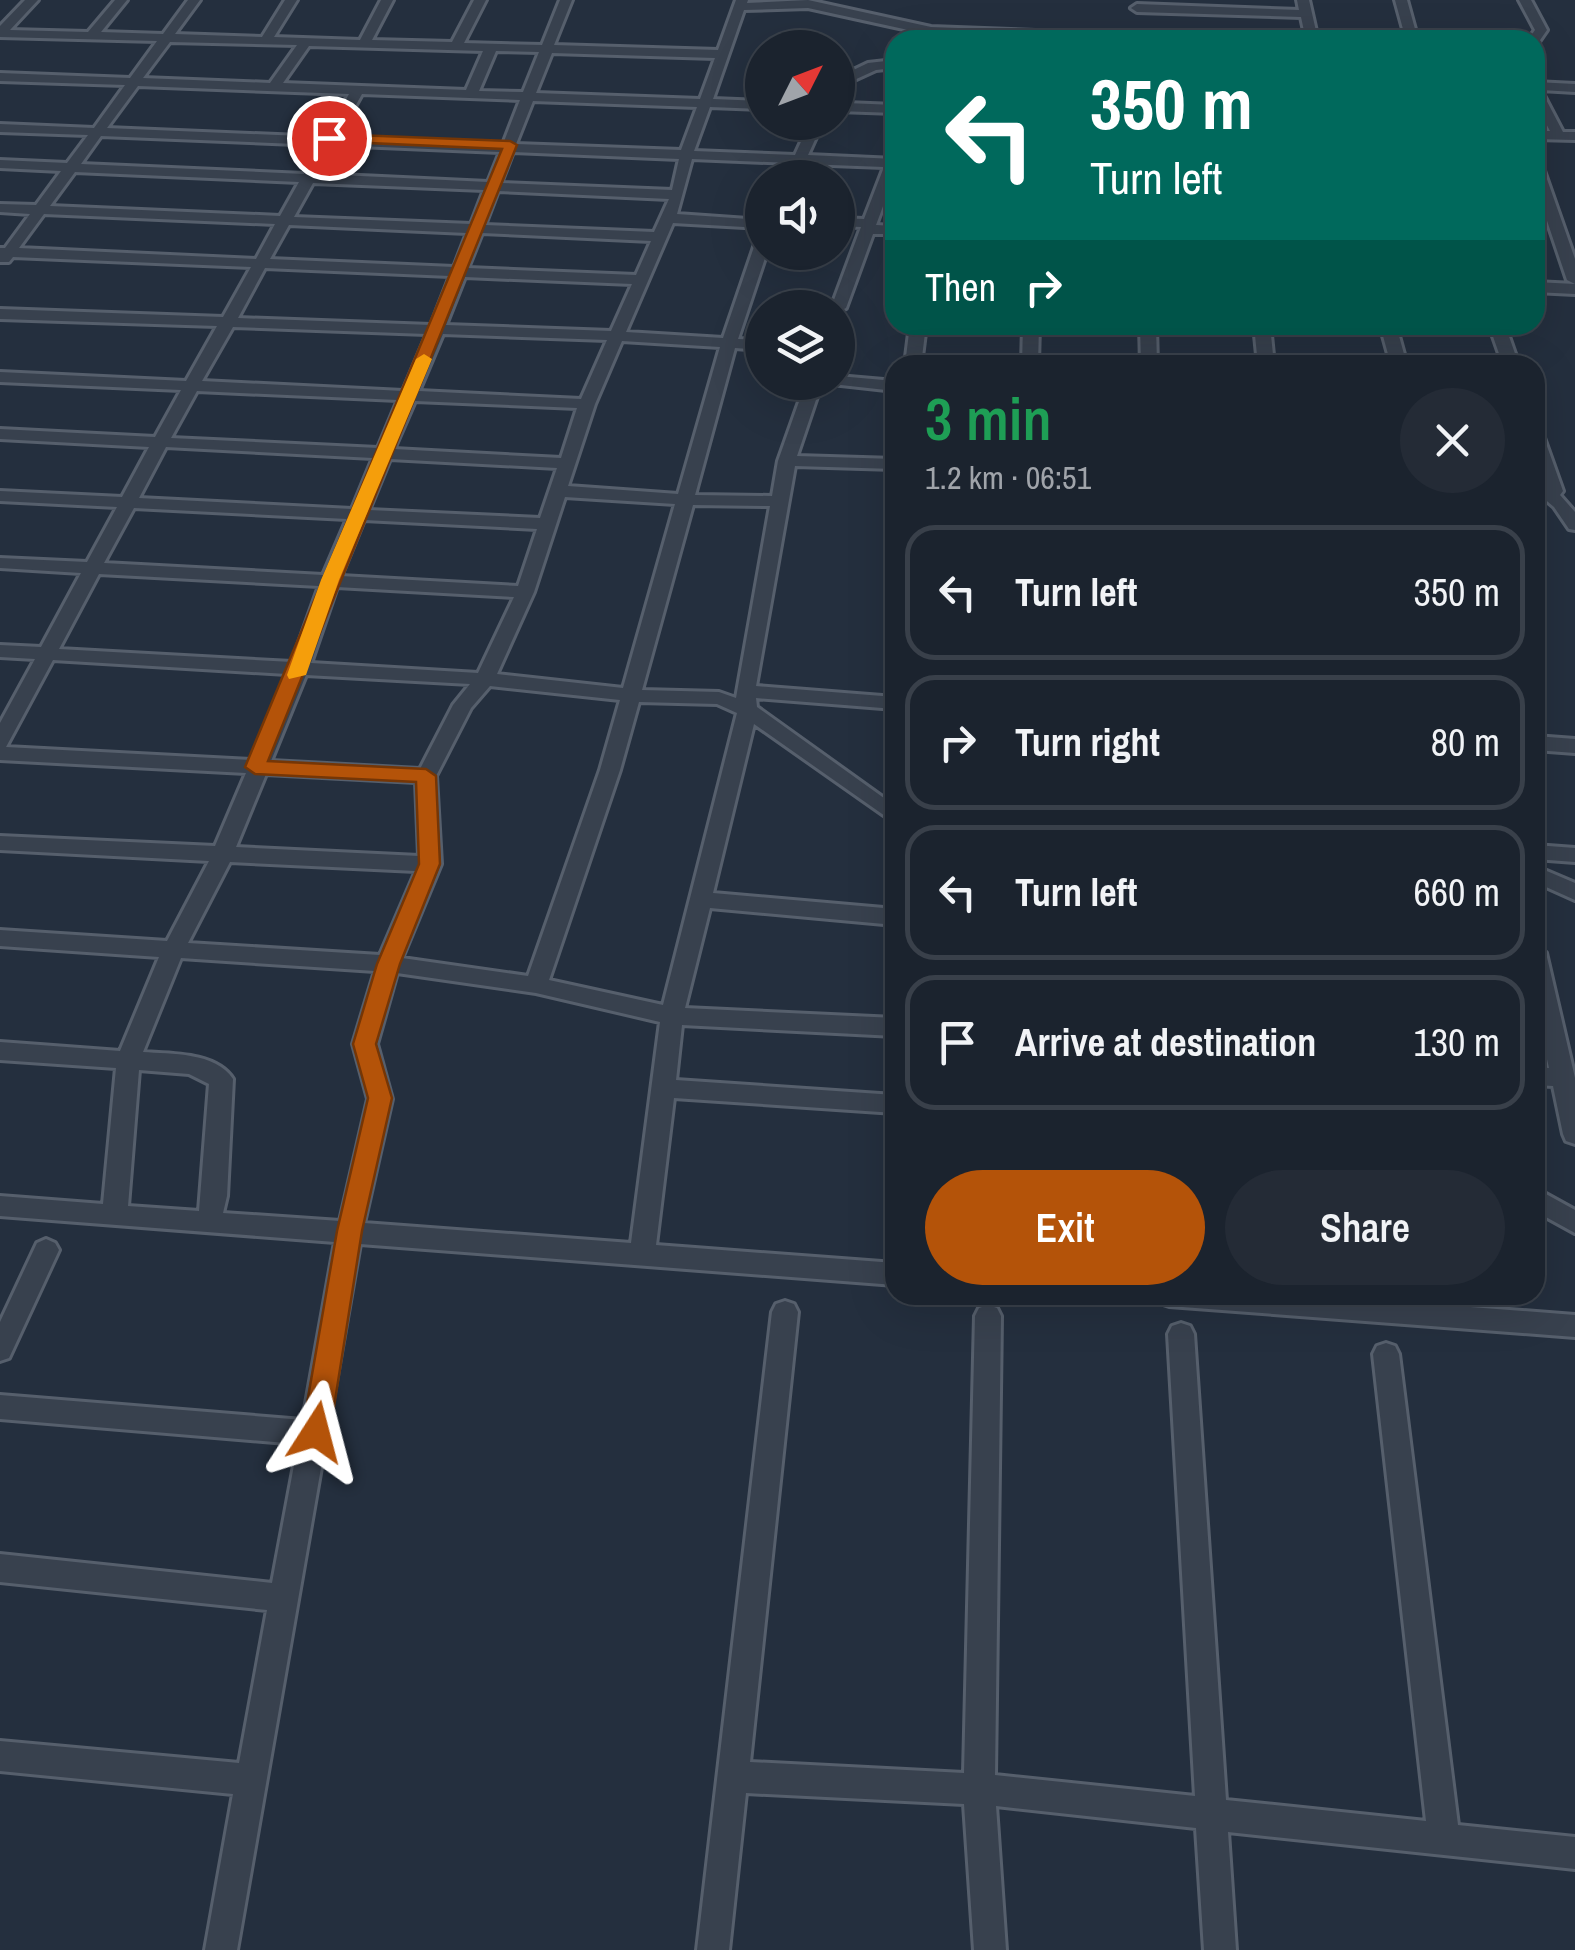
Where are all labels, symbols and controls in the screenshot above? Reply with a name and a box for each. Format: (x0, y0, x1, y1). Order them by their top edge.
north arrow (745, 30, 855, 140)
map controls (745, 30, 855, 400)
text: 350 m (1090, 57, 1253, 151)
icon: left (925, 70, 1055, 200)
pin (287, 96, 372, 181)
icon: arrive (302, 111, 357, 166)
text: Turn left (1090, 147, 1222, 208)
button: sound (745, 160, 855, 270)
icon: right (1016, 260, 1071, 315)
text: Then (925, 262, 996, 313)
button: layers (745, 290, 855, 400)
text: 3 min (925, 378, 1052, 459)
button: close (1400, 388, 1505, 493)
text: 1.2 km · 06:51 (925, 456, 1091, 499)
icon: left (930, 565, 985, 620)
text: Turn left (1015, 567, 1137, 618)
text: 350 m (1413, 567, 1500, 618)
icon: right (930, 715, 985, 770)
text: Turn right (1015, 717, 1160, 768)
text: 80 m (1431, 717, 1500, 768)
icon: left (930, 865, 985, 920)
text: Turn left (1015, 867, 1137, 918)
text: 660 m (1413, 867, 1500, 918)
icon: arrive (930, 1015, 985, 1070)
text: Arrive at destination (1015, 1017, 1316, 1068)
text: 130 m (1413, 1017, 1500, 1068)
button: Exit (925, 1170, 1205, 1285)
button: Share (1225, 1170, 1505, 1285)
position arrow (264, 1380, 368, 1484)

